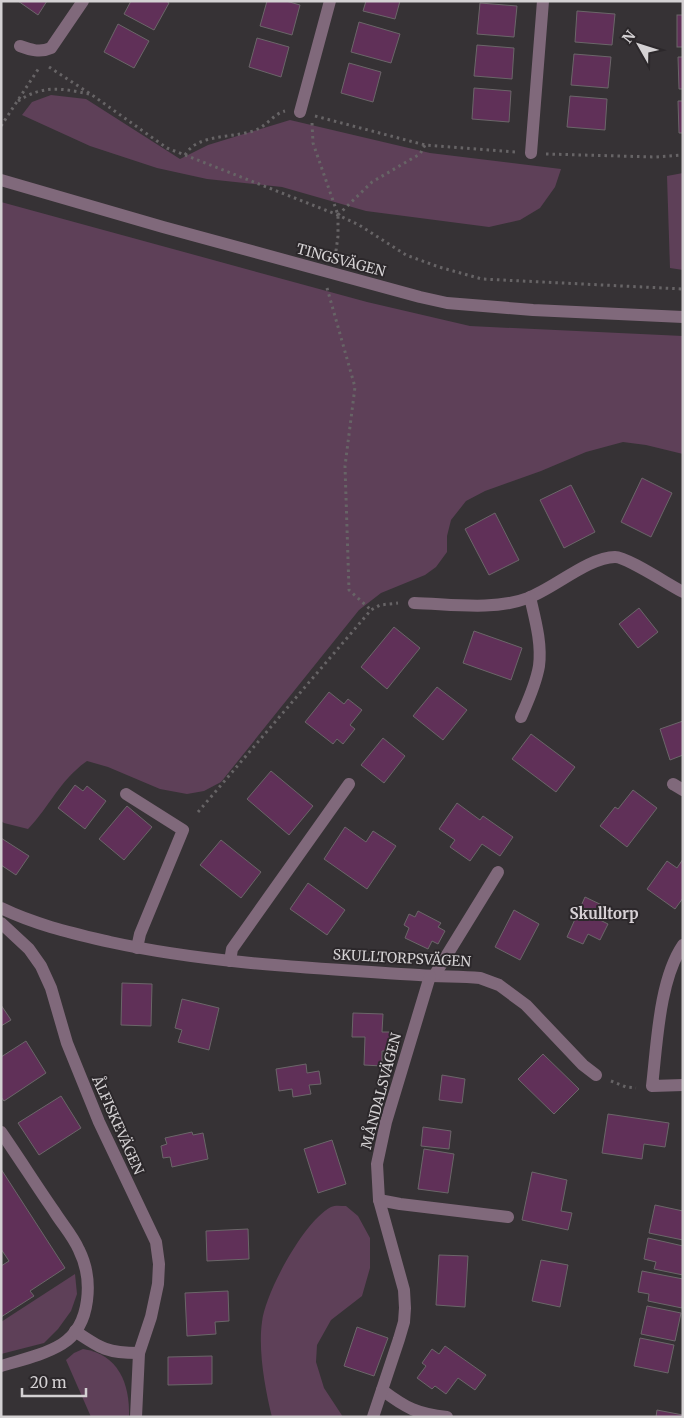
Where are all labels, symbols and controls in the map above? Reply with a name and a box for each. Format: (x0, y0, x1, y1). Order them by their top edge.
north arrow (614, 20, 664, 70)
text: N (618, 27, 639, 47)
street label: TINGSVÄGEN (295, 239, 388, 281)
district label: Skulltorp (569, 904, 639, 923)
street label: SKULLTORPSVÄGEN (332, 945, 472, 971)
street label: MÅNDALSVÄGEN (356, 1031, 405, 1151)
street label: ÅLFISKEVÄGEN (88, 1071, 149, 1177)
scale bar (22, 1366, 86, 1398)
text: 20 m (30, 1373, 67, 1392)

